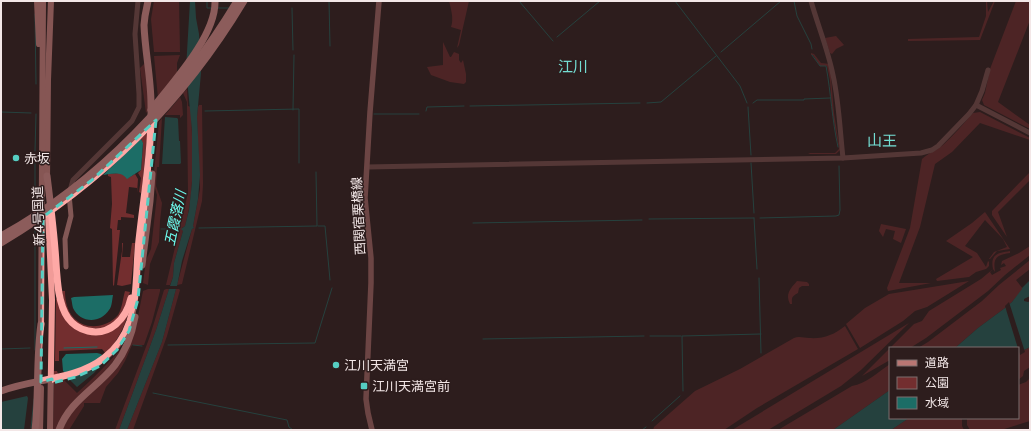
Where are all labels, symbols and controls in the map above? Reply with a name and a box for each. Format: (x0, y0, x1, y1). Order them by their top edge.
district label: 江川 (558, 58, 588, 76)
district label: 山王 (867, 132, 897, 150)
place label: 赤坂 (24, 151, 50, 166)
marker: 赤坂 (11, 153, 21, 163)
street label: 西関宿栗橋線 (349, 177, 368, 255)
street label: 新4号国道 (30, 186, 47, 246)
water label: 五霞落川 (161, 187, 190, 247)
legend (889, 347, 1019, 419)
text: 道路 (925, 356, 949, 370)
place label: 江川天満宮 (344, 358, 409, 373)
marker: 江川天満宮 (331, 360, 341, 370)
text: 公園 (925, 376, 949, 390)
place label: 江川天満宮前 (372, 379, 450, 394)
marker: 江川天満宮前 (359, 381, 369, 391)
text: 水域 (925, 396, 949, 410)

